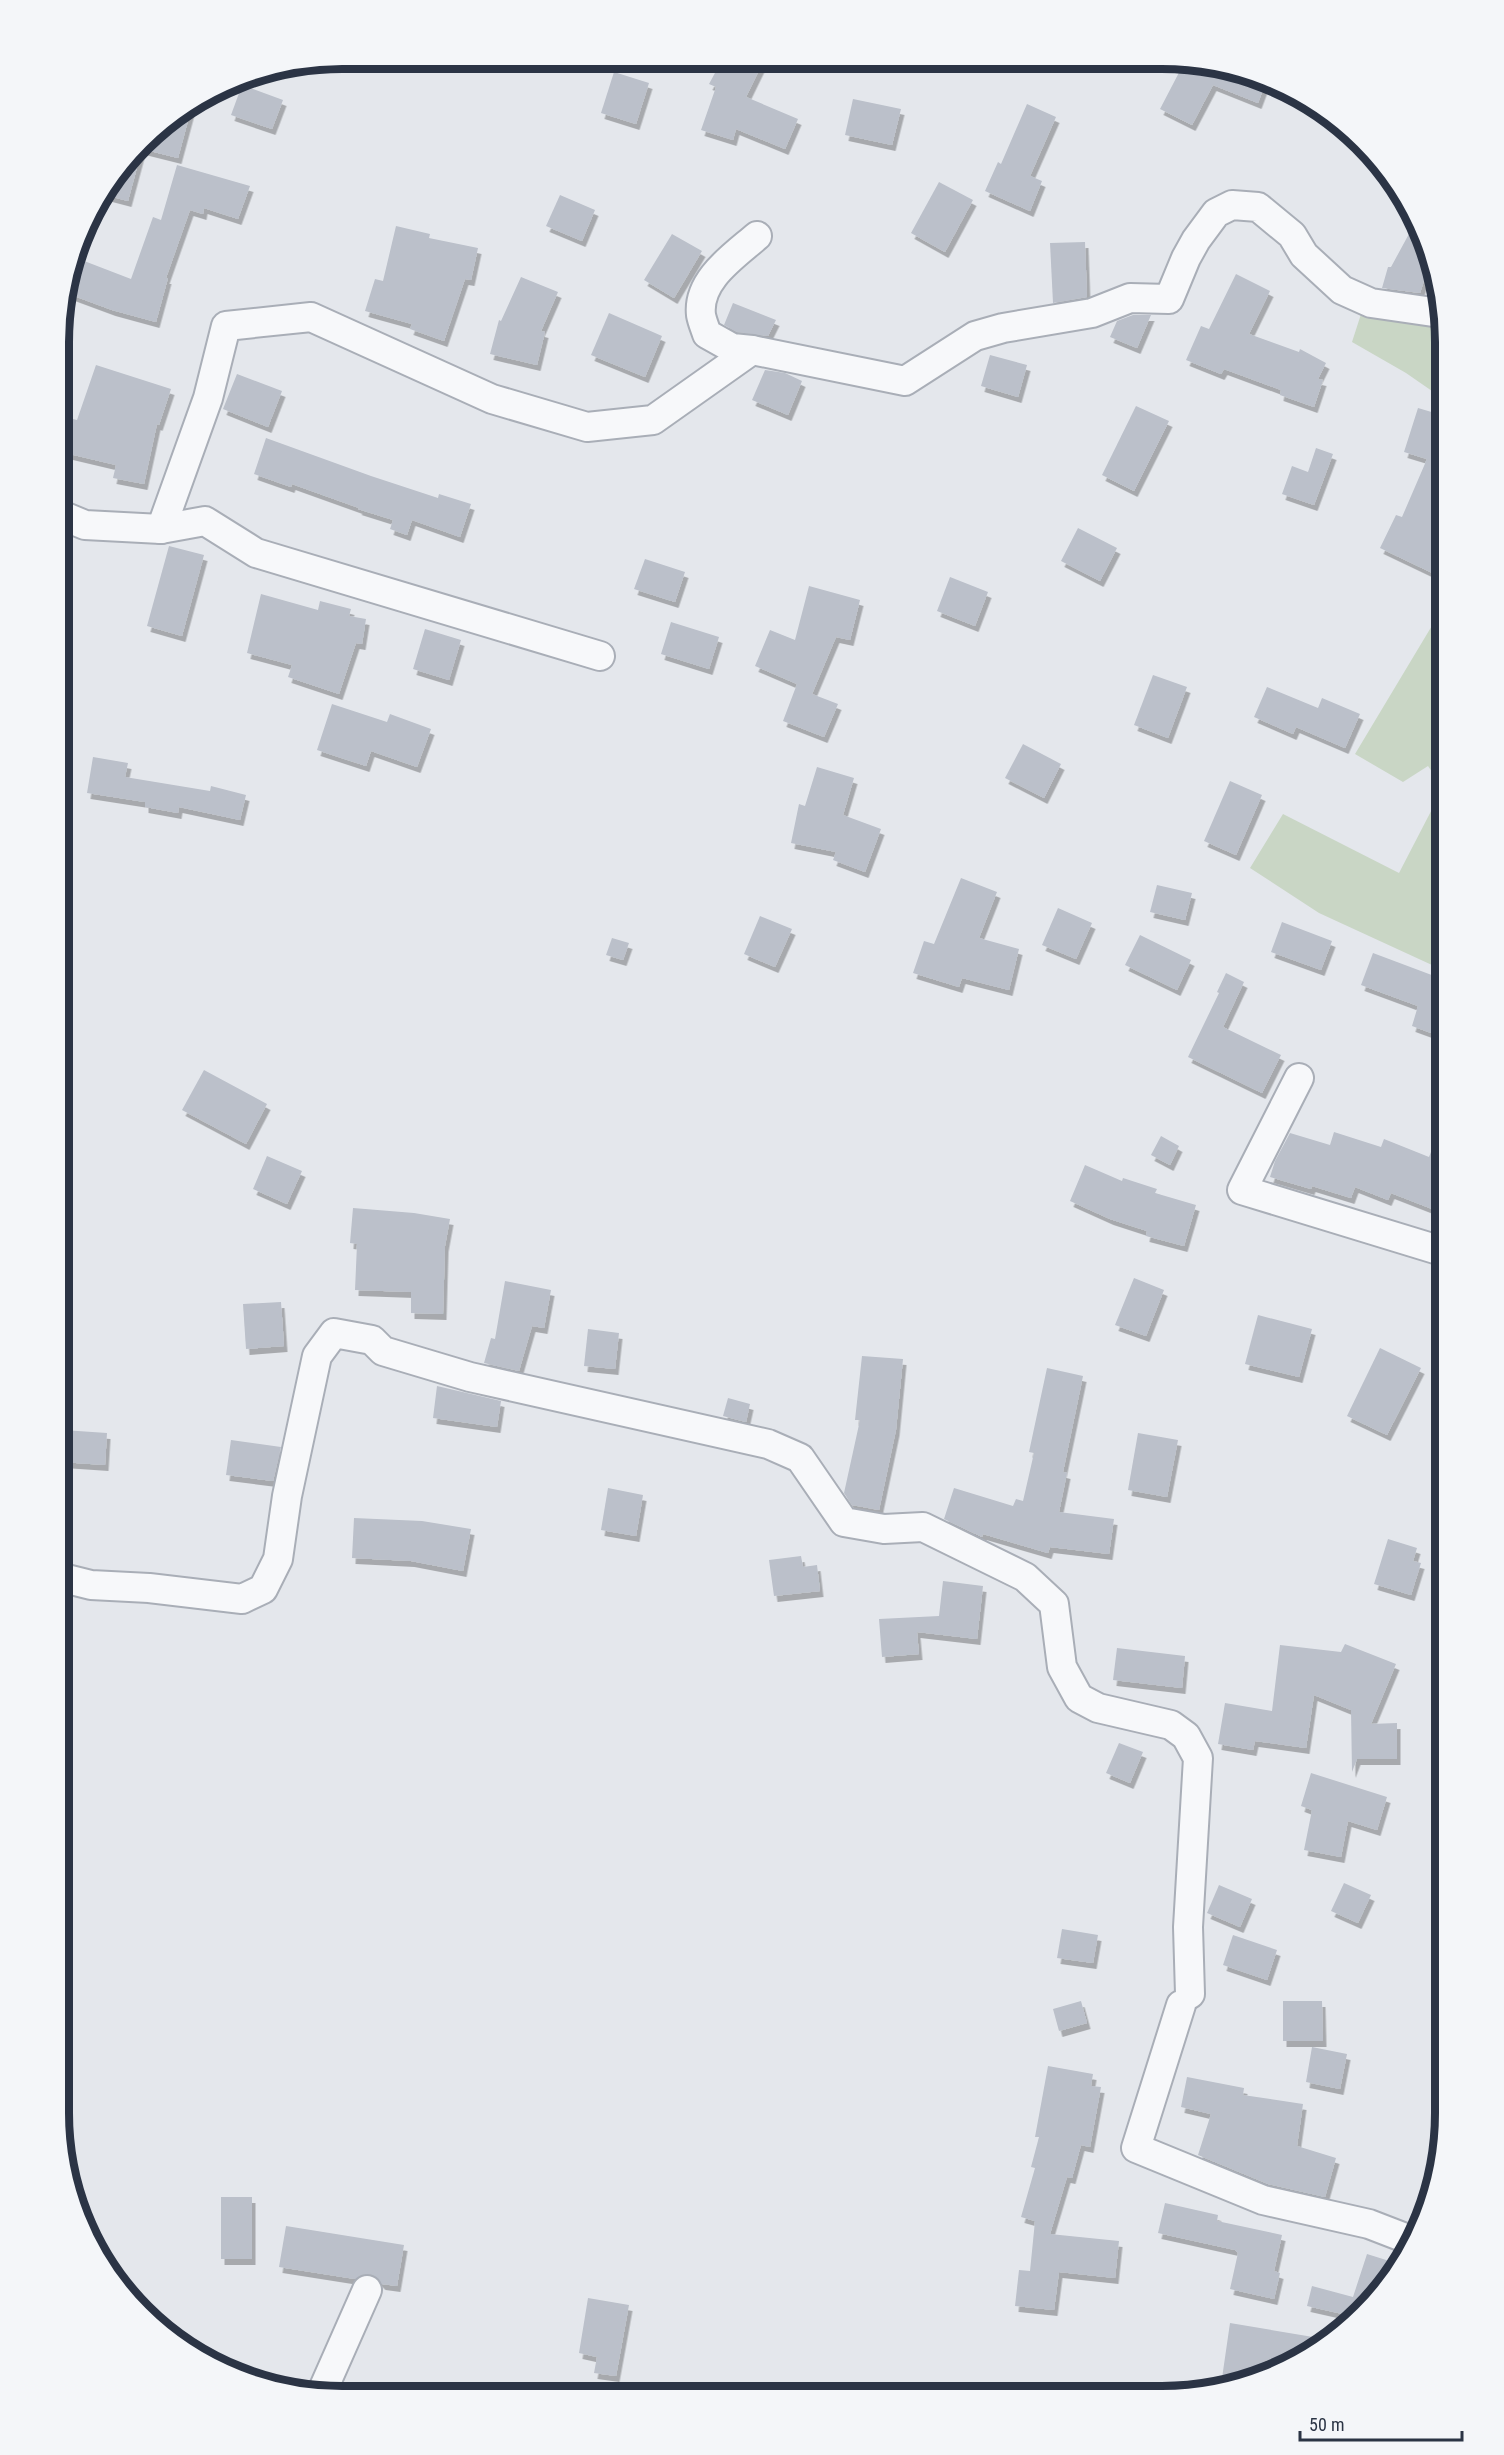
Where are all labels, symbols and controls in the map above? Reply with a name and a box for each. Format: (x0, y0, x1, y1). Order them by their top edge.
scale bar (1300, 2404, 1462, 2442)
text: 50 m (1309, 2414, 1344, 2435)

